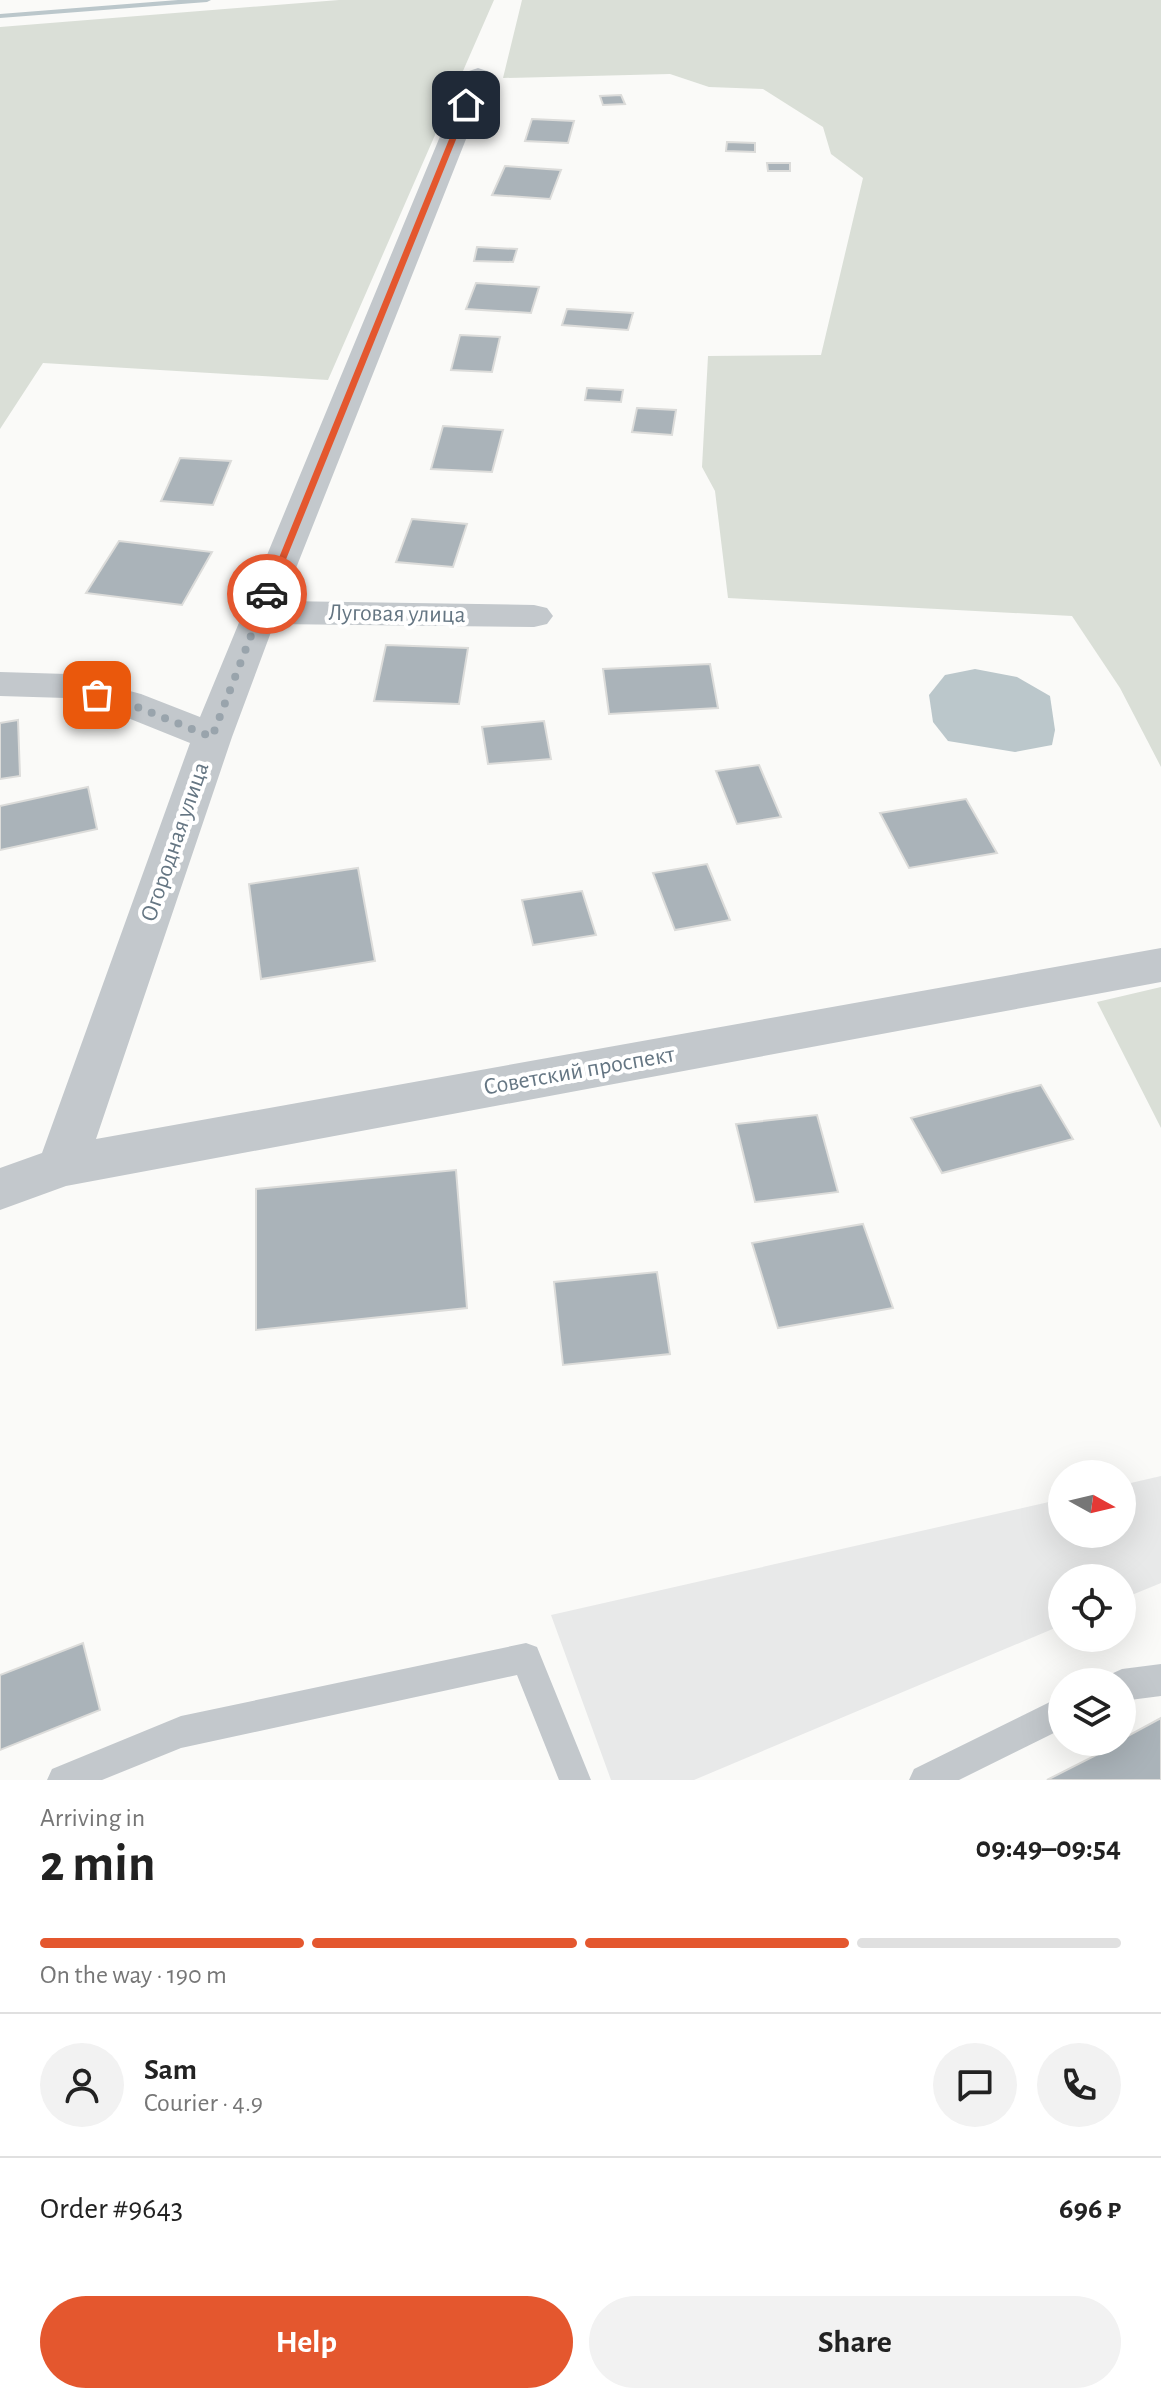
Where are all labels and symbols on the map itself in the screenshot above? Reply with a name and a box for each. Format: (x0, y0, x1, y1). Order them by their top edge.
pin (432, 71, 500, 139)
courier (227, 554, 307, 634)
street label: Луговая улица (328, 601, 466, 627)
pin (63, 661, 131, 729)
street label: Огородная улица (136, 759, 214, 925)
street label: Советский проспект (482, 1042, 677, 1100)
north arrow (1048, 1460, 1136, 1548)

